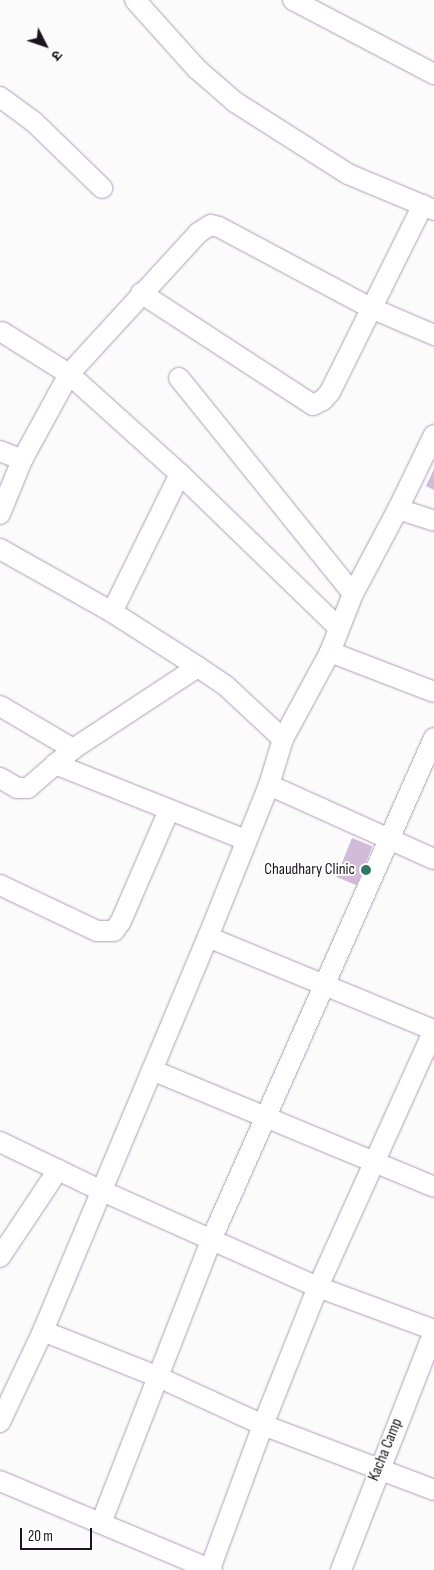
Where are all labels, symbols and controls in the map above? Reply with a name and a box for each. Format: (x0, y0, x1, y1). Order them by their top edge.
north arrow (20, 20, 70, 70)
text: उ (48, 46, 66, 64)
place label: Chaudhary Clinic (264, 860, 355, 880)
marker: Chaudhary Clinic (359, 863, 373, 877)
street label: Kacha Camp (365, 1416, 407, 1484)
scale bar (22, 1518, 95, 1550)
text: 20 m (28, 1527, 53, 1546)

